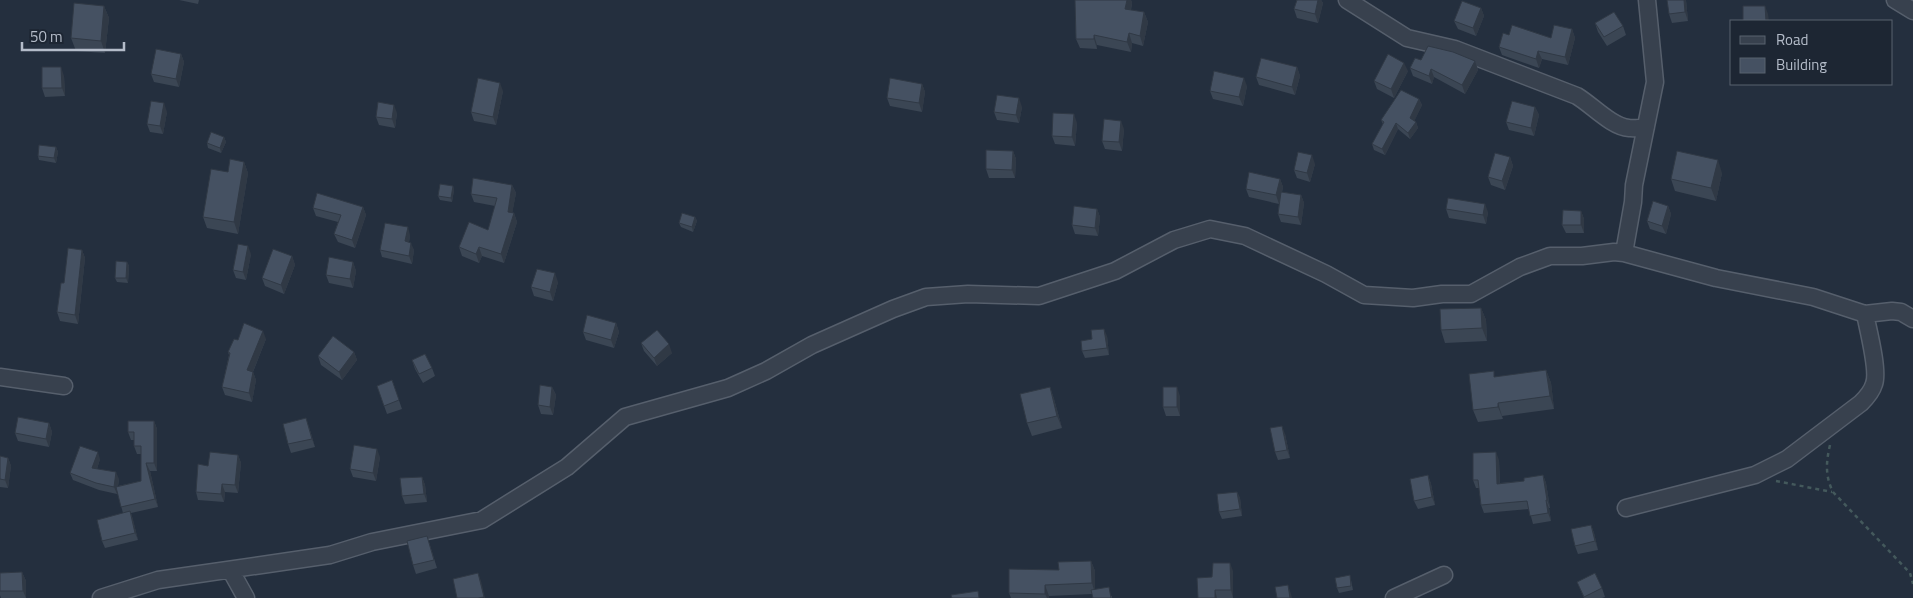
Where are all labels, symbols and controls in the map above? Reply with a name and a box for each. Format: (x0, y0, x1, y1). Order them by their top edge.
scale bar (22, 20, 125, 52)
legend (1730, 20, 1893, 85)
text: 50 m (30, 25, 63, 48)
text: Road (1776, 28, 1808, 51)
text: Building (1776, 53, 1827, 76)

